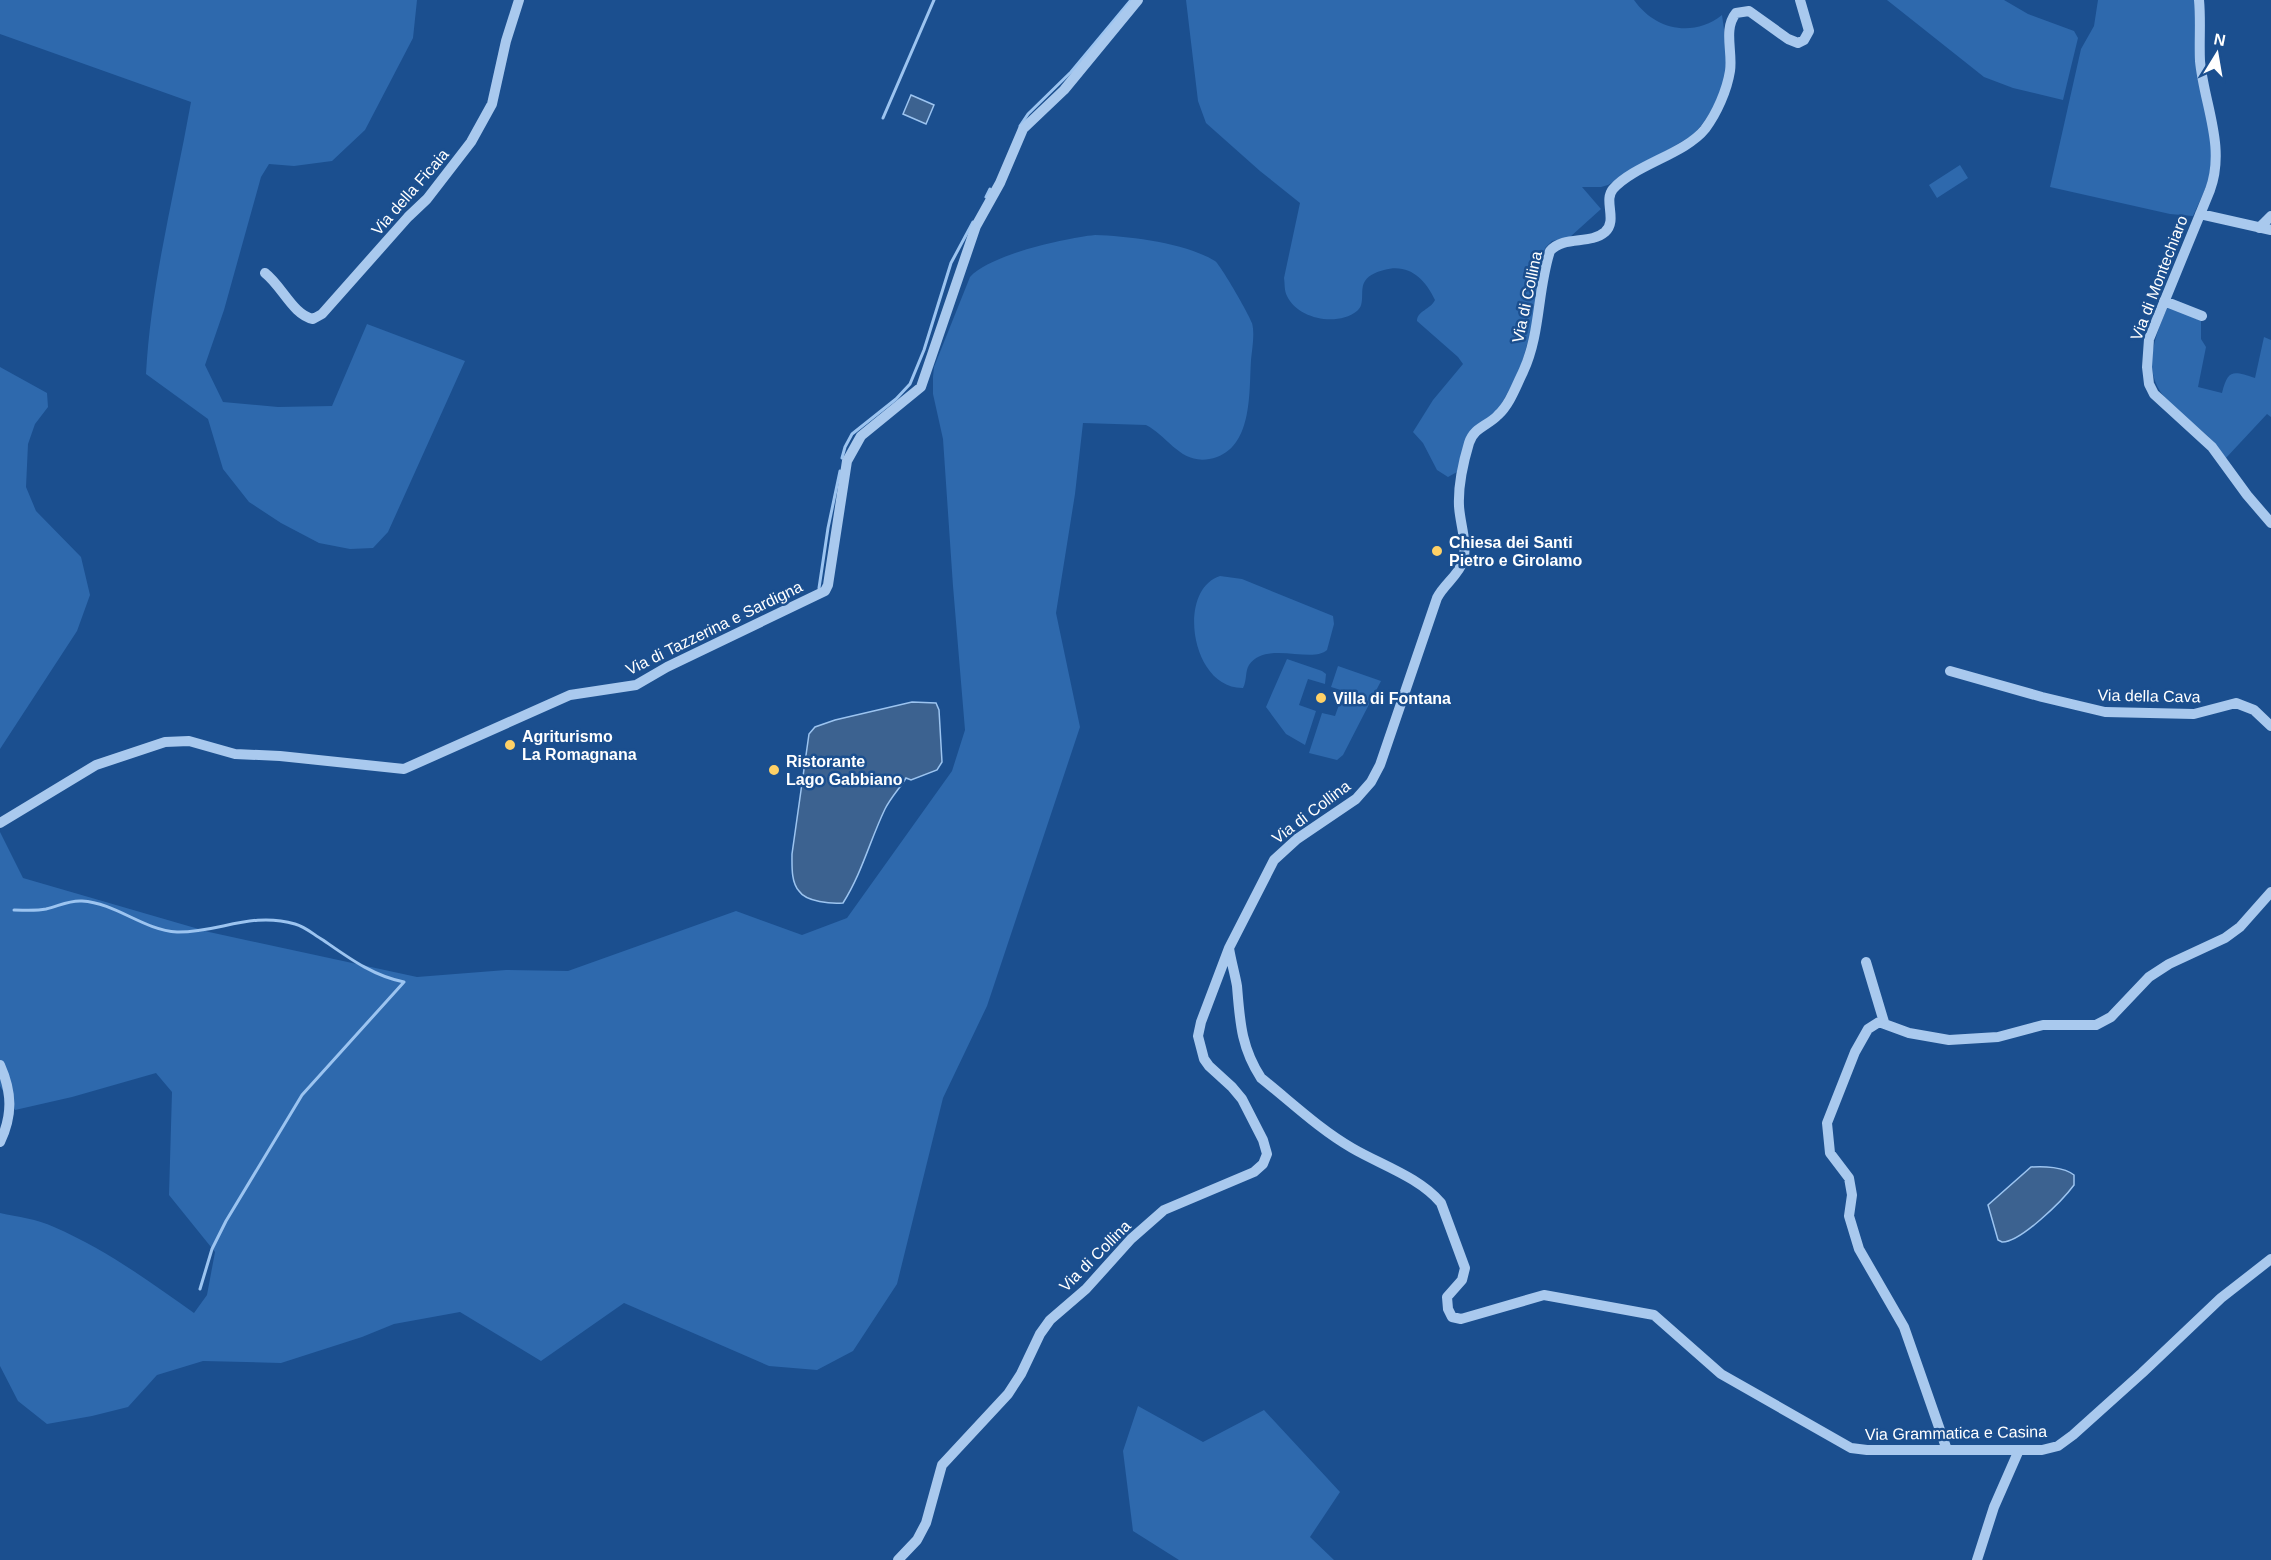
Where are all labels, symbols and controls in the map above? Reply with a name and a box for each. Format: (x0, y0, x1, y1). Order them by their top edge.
north arrow (2187, 24, 2247, 84)
text: N (2212, 30, 2227, 49)
street label: Via della Ficaia (368, 146, 452, 238)
street label: Via di Montechiaro (2127, 213, 2191, 343)
street label: Via di Collina (1509, 250, 1545, 344)
place label: Chiesa dei Santi Pietro e Girolamo (1449, 534, 1583, 569)
marker: Chiesa dei Santi Pietro e Girolamo (1430, 544, 1444, 558)
street label: Via di Tazzerina e Sardigna (623, 578, 805, 678)
street label: Via della Cava (2097, 687, 2201, 705)
place label: Villa di Fontana (1333, 690, 1451, 707)
marker: Villa di Fontana (1314, 691, 1328, 705)
place label: Agriturismo La Romagnana (522, 728, 637, 763)
marker: Agriturismo La Romagnana (503, 738, 517, 752)
place label: Ristorante Lago Gabbiano (786, 753, 903, 788)
marker: Ristorante Lago Gabbiano (767, 763, 781, 777)
street label: Via di Collina (1269, 777, 1353, 847)
street label: Via di Collina (1056, 1217, 1134, 1295)
street label: Via Grammatica e Casina (1865, 1423, 2047, 1443)

